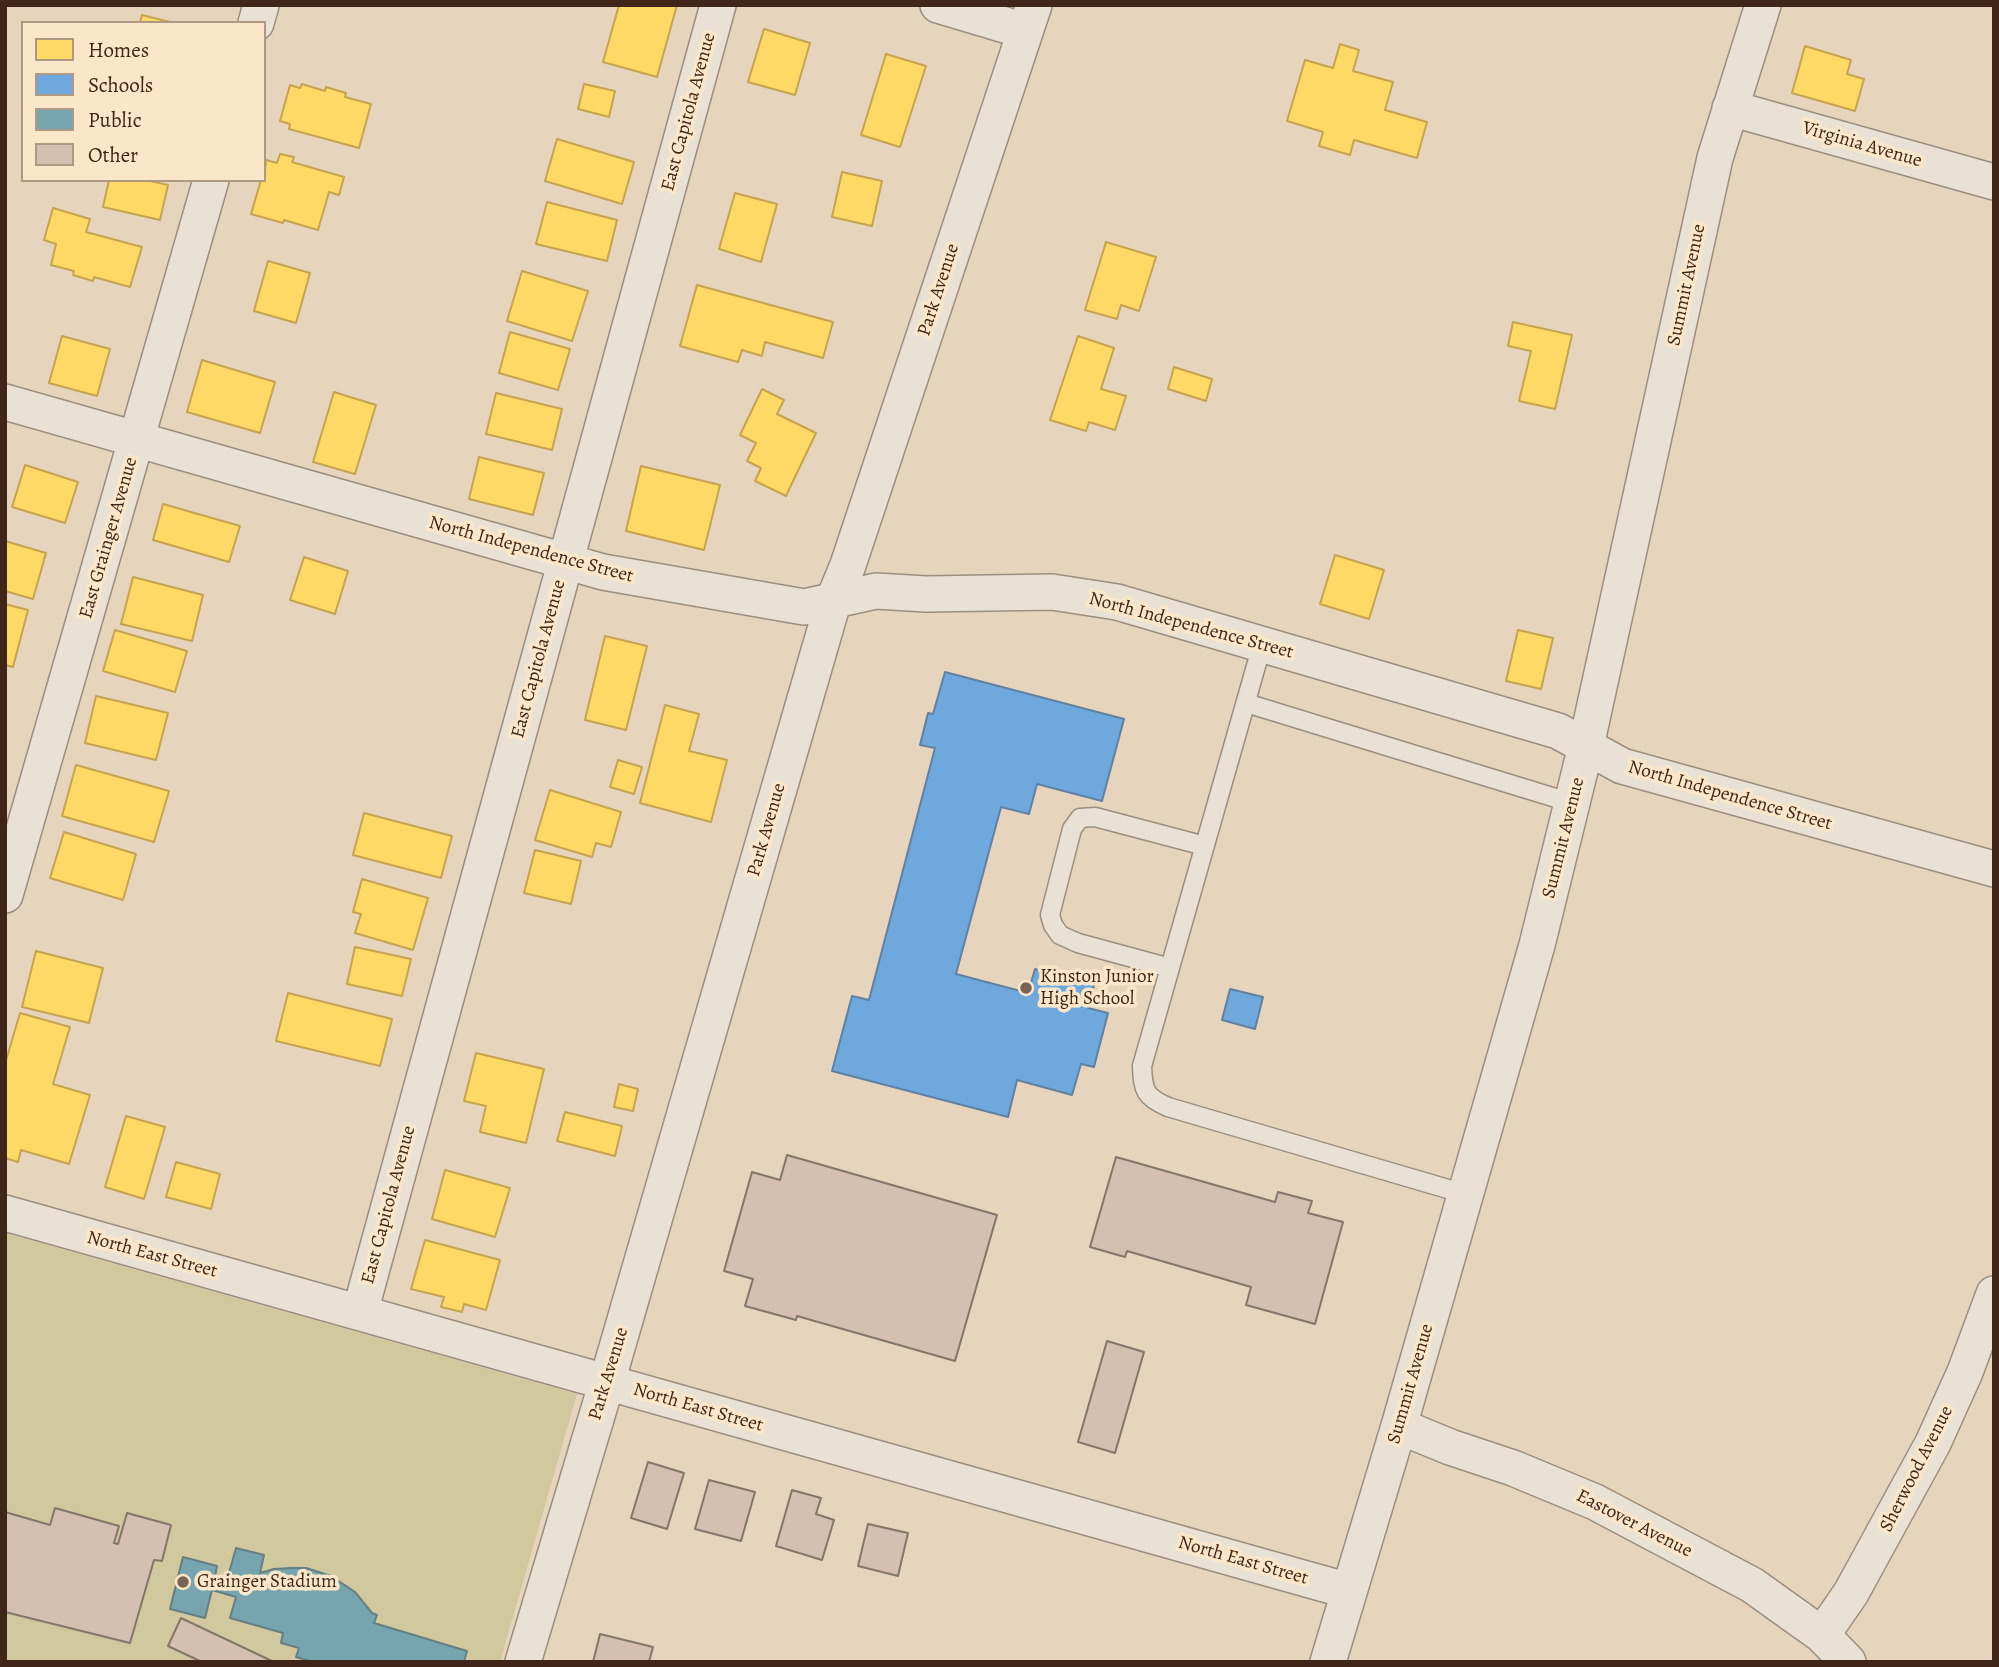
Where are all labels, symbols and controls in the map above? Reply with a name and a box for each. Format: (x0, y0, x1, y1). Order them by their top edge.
legend (21, 21, 266, 182)
street label: East Capitola Avenue (657, 30, 721, 194)
text: Homes (88, 36, 149, 64)
text: Schools (88, 71, 153, 99)
text: Public (88, 106, 142, 134)
street label: Virginia Avenue (1800, 117, 1924, 173)
text: Other (88, 141, 138, 169)
street label: Summit Avenue (1663, 222, 1711, 348)
street label: Park Avenue (913, 241, 965, 339)
street label: East Grainger Avenue (75, 455, 143, 621)
street label: North Independence Street (426, 512, 636, 588)
street label: East Capitola Avenue (507, 577, 571, 741)
street label: North Independence Street (1086, 588, 1296, 664)
street label: North Independence Street (1626, 756, 1834, 836)
street label: Summit Avenue (1538, 775, 1590, 901)
street label: Park Avenue (743, 781, 791, 879)
place label: Kinston Junior High School (1040, 966, 1154, 1010)
marker: Kinston Junior High School (1018, 980, 1034, 996)
street label: East Capitola Avenue (357, 1123, 421, 1287)
street label: North East Street (84, 1227, 220, 1283)
street label: Summit Avenue (1383, 1321, 1439, 1447)
street label: Park Avenue (584, 1325, 634, 1423)
street label: North East Street (630, 1379, 766, 1437)
street label: Sherwood Avenue (1875, 1402, 1959, 1536)
street label: Eastover Avenue (1572, 1485, 1696, 1563)
street label: North East Street (1175, 1532, 1311, 1590)
place label: Grainger Stadium (197, 1571, 337, 1593)
marker: Grainger Stadium (175, 1574, 191, 1590)

